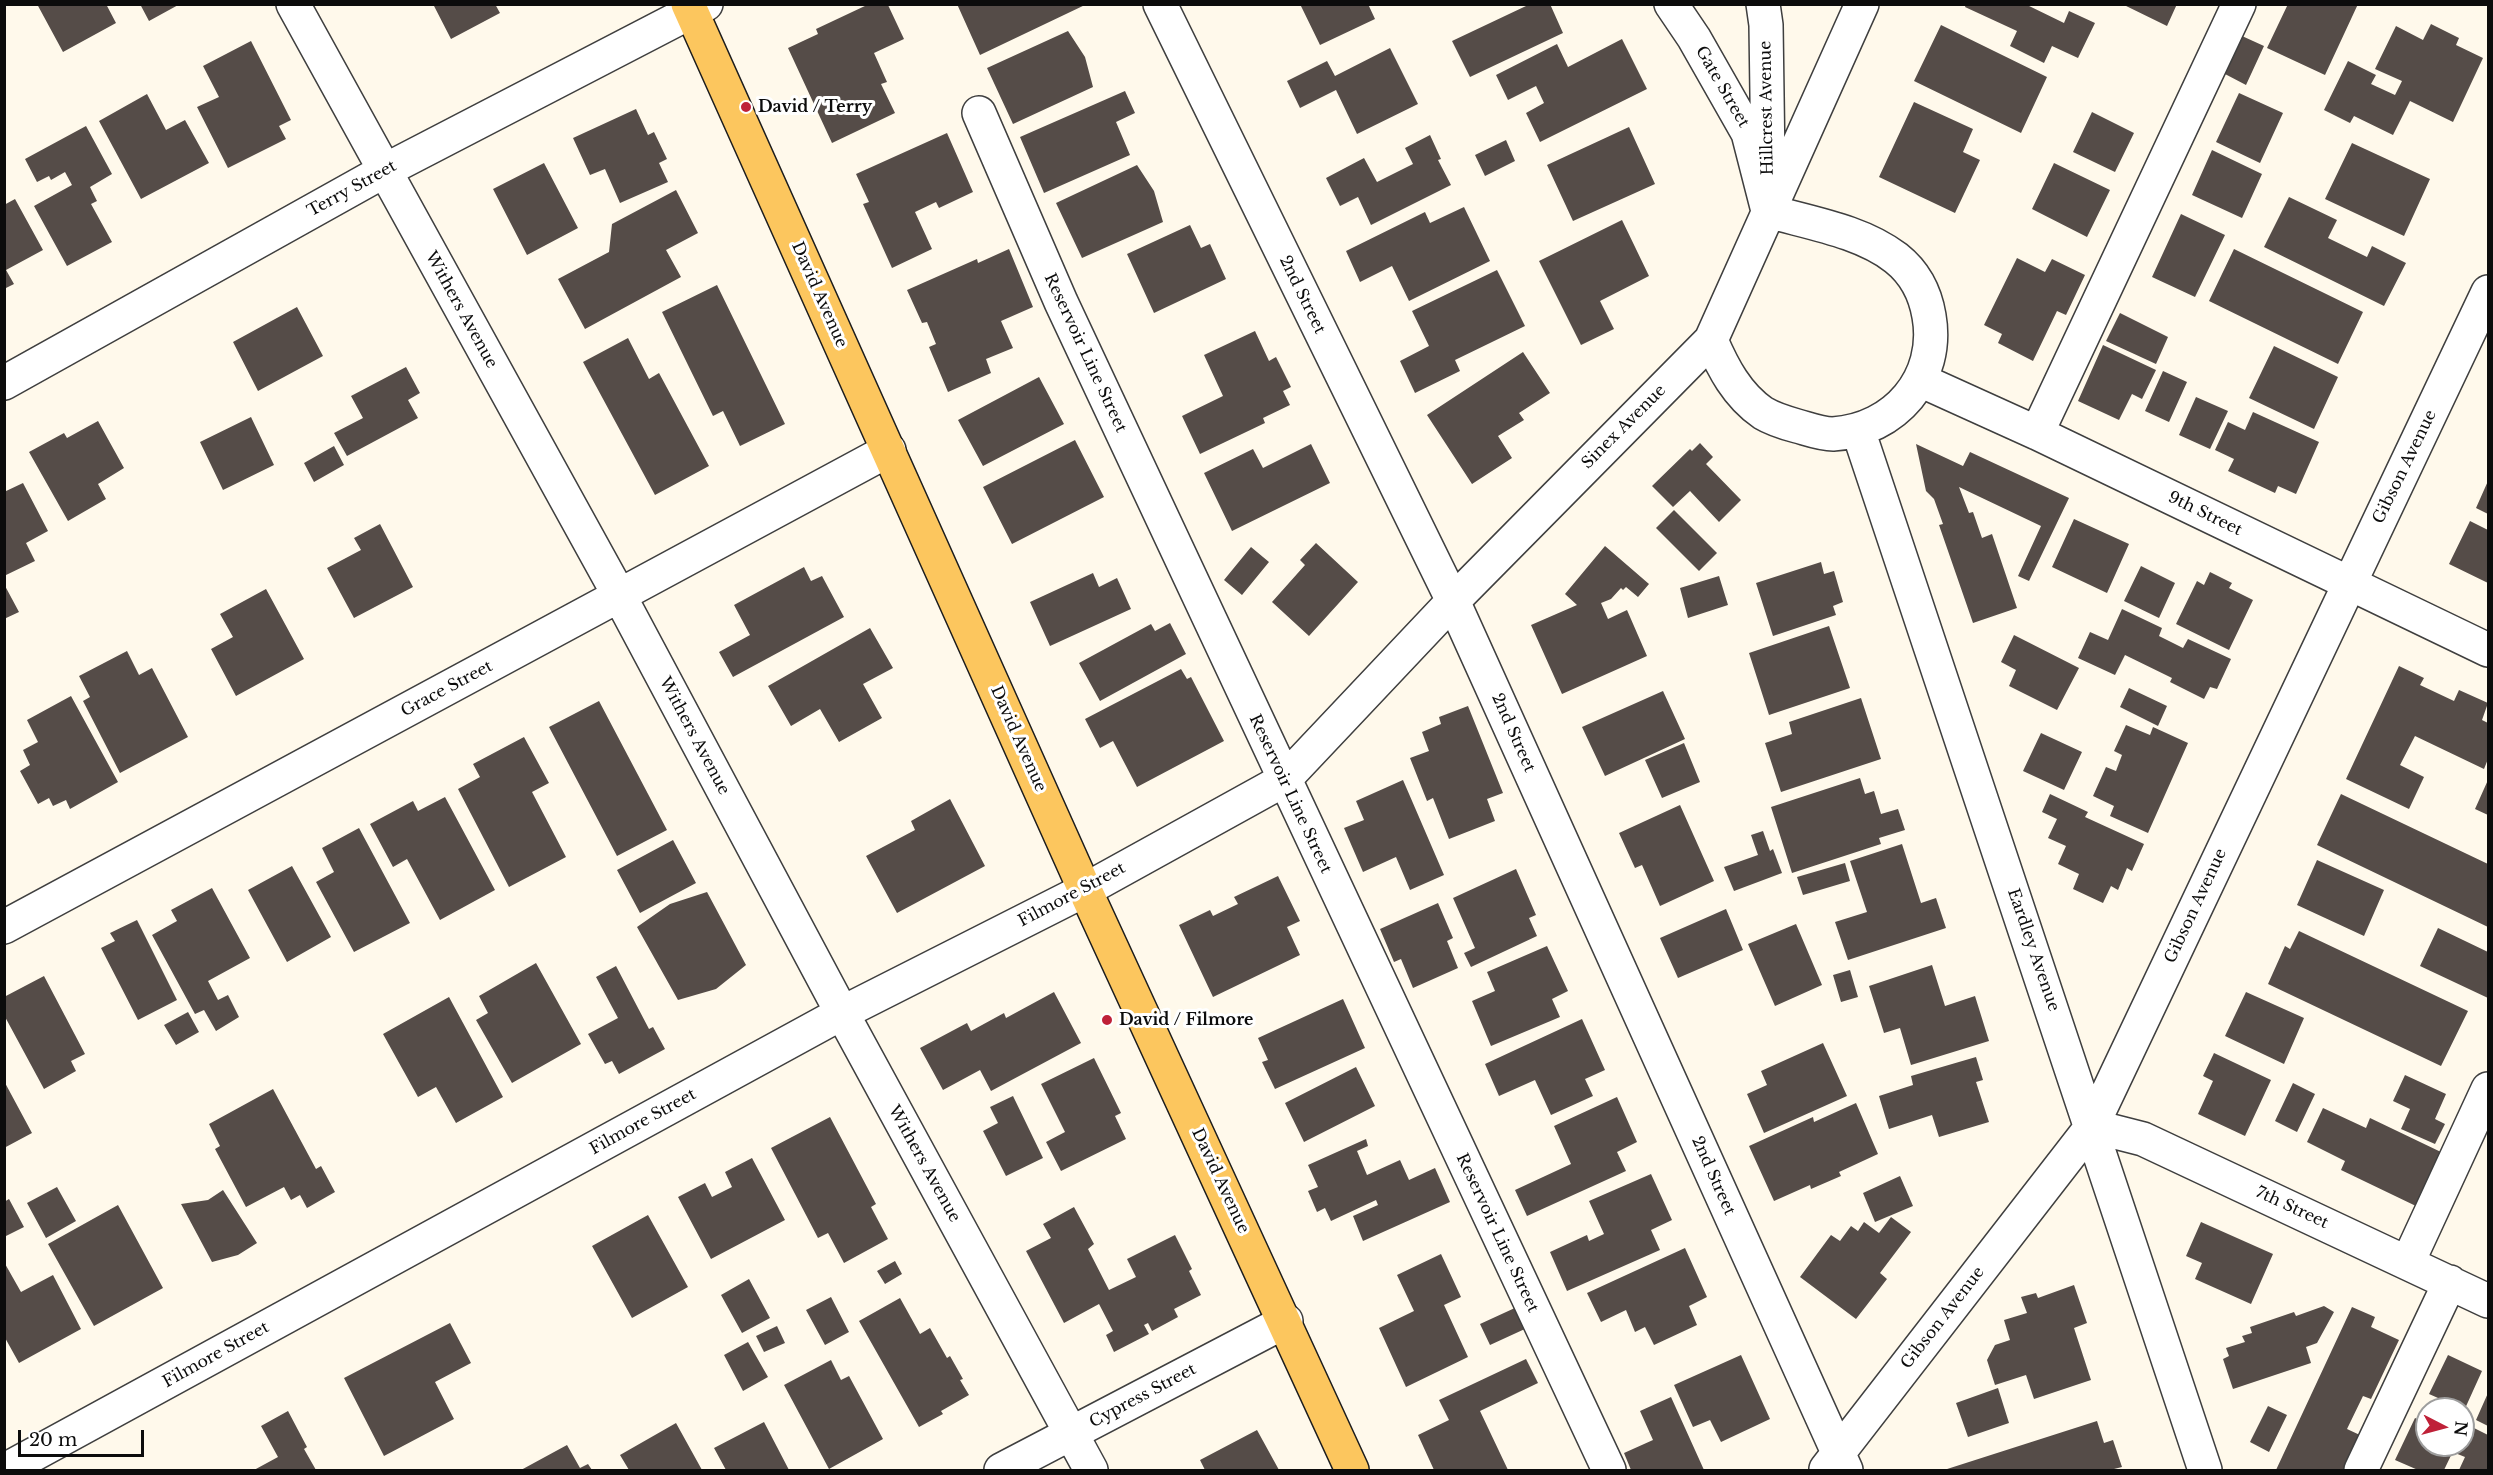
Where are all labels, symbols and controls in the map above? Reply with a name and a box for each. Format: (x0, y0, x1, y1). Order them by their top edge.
street label: Hillcrest Avenue (1756, 40, 1778, 176)
street label: Gate Street (1691, 43, 1753, 131)
place label: David / Terry (758, 97, 872, 117)
marker: David / Terry (739, 100, 753, 114)
street label: Terry Street (304, 157, 400, 221)
street label: David Avenue (787, 239, 851, 351)
street label: Withers Avenue (421, 248, 501, 372)
street label: 2nd Street (1275, 253, 1329, 337)
street label: Reservoir Line Street (1040, 270, 1130, 436)
street label: Sinex Avenue (1578, 381, 1670, 473)
street label: Gibson Avenue (2369, 407, 2441, 527)
street label: 9th Street (2165, 488, 2245, 540)
street label: Grace Street (398, 657, 496, 721)
street label: Withers Avenue (655, 674, 733, 798)
street label: David Avenue (986, 683, 1050, 795)
street label: 2nd Street (1487, 691, 1539, 775)
street label: Reservoir Line Street (1245, 711, 1335, 877)
street label: Gibson Avenue (2161, 846, 2231, 966)
street label: Filmore Street (1015, 859, 1129, 931)
street label: Eardley Avenue (2003, 886, 2063, 1014)
place label: David / Filmore (1119, 1010, 1253, 1030)
marker: David / Filmore (1100, 1013, 1114, 1027)
street label: Filmore Street (587, 1085, 699, 1159)
street label: Withers Avenue (884, 1102, 964, 1226)
street label: David Avenue (1187, 1125, 1253, 1237)
street label: 2nd Street (1687, 1134, 1739, 1218)
street label: Reservoir Line Street (1452, 1150, 1542, 1316)
street label: 7th Street (2253, 1183, 2331, 1233)
street label: Gibson Avenue (1897, 1263, 1989, 1373)
street label: Filmore Street (160, 1318, 272, 1392)
street label: Cypress Street (1086, 1360, 1200, 1432)
north arrow (2415, 1397, 2475, 1457)
scale bar (21, 1418, 147, 1456)
text: N (2450, 1420, 2472, 1437)
text: 20 m (29, 1429, 77, 1451)

